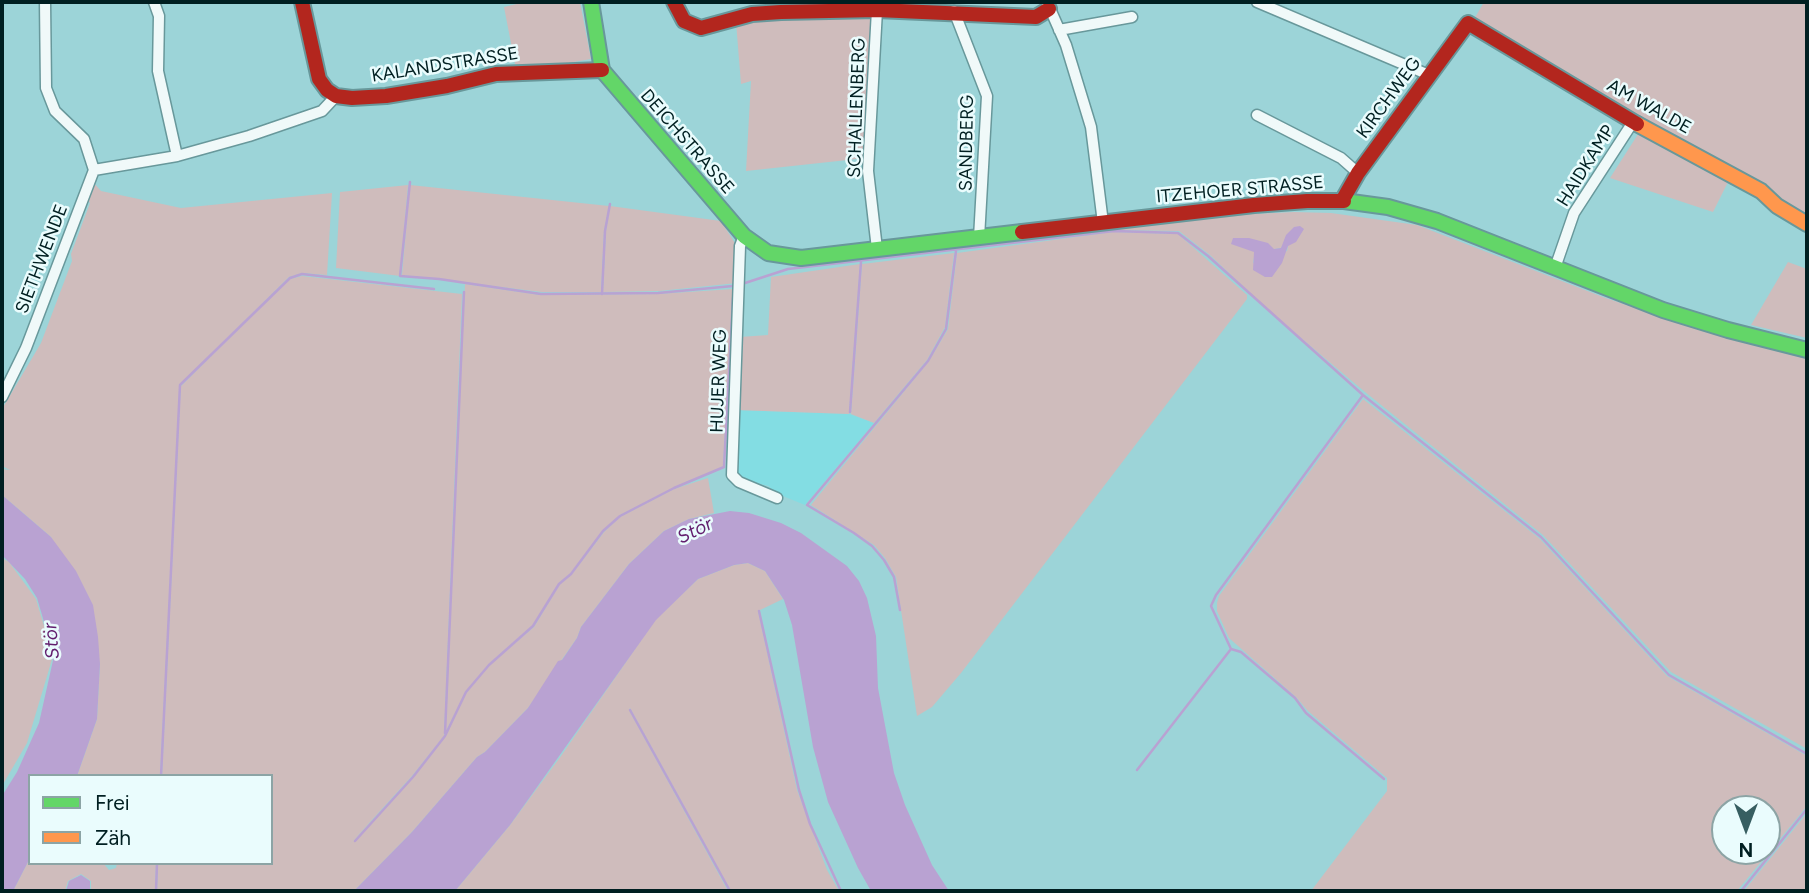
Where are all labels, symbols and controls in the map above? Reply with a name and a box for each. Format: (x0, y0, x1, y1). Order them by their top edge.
street label: SCHALLENBERG (844, 38, 870, 178)
street label: KALANDSTRASSE (370, 43, 520, 87)
street label: KIRCHWEG (1352, 53, 1426, 143)
street label: AM WALDE (1603, 75, 1695, 139)
street label: DEICHSTRASSE (636, 85, 738, 199)
street label: SANDBERG (955, 95, 979, 191)
street label: HAIDKAMP (1553, 121, 1619, 211)
street label: ITZEHOER STRASSE (1155, 172, 1325, 208)
street label: SIETHWENDE (11, 201, 73, 317)
street label: HUJER WEG (706, 329, 732, 433)
water label: Stör (674, 513, 716, 549)
water label: Stör (39, 622, 65, 660)
legend (28, 774, 273, 865)
text: Frei (95, 790, 130, 815)
north arrow (1711, 795, 1781, 865)
text: Zäh (95, 825, 131, 850)
text: N (1739, 838, 1753, 861)

